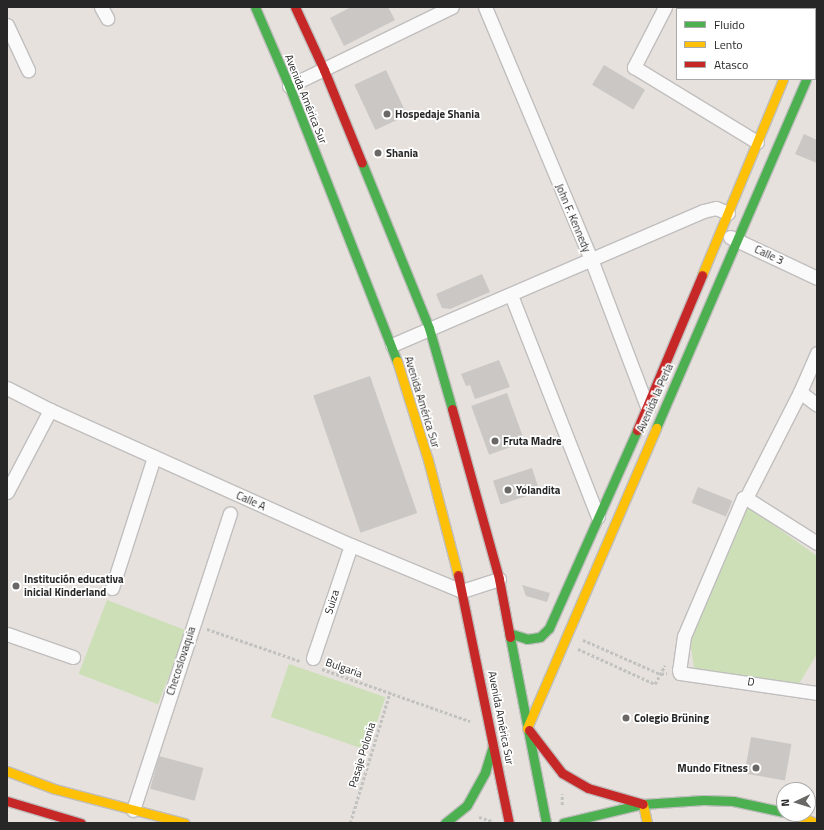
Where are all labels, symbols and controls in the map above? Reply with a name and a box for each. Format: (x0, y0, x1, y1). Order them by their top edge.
legend (676, 8, 816, 80)
text: Fluido (714, 15, 745, 34)
text: Lento (714, 35, 743, 54)
street label: Avenida América Sur (282, 52, 330, 146)
text: Atasco (714, 55, 748, 74)
place label: Hospedaje Shania (395, 107, 480, 121)
marker: Hospedaje Shania (382, 109, 392, 119)
place label: Shania (386, 146, 418, 160)
marker: Shania (373, 148, 383, 158)
street label: John F. Kennedy (553, 182, 593, 254)
street label: Calle 3 (752, 243, 786, 267)
street label: Avenida América Sur (402, 355, 442, 449)
street label: Avenida la Perla (634, 362, 676, 434)
place label: Fruta Madre (503, 434, 562, 448)
marker: Fruta Madre (490, 436, 500, 446)
place label: Yolandita (516, 483, 560, 497)
marker: Yolandita (503, 485, 513, 495)
street label: Calle A (234, 489, 268, 513)
place label: Institución educativa inicial Kinderland (24, 573, 124, 599)
marker: Institución educativa inicial Kinderland (11, 581, 21, 591)
street label: Suiza (322, 588, 342, 616)
street label: Checoslovaquia (164, 625, 198, 697)
street label: Bulgaria (324, 656, 364, 680)
street label: Avenida América Sur (485, 670, 517, 766)
street label: D (746, 675, 756, 689)
place label: Colegio Brüning (634, 711, 709, 725)
marker: Colegio Brüning (621, 713, 631, 723)
street label: Pasaje Polonia (346, 721, 378, 789)
place label: Mundo Fitness (677, 761, 748, 775)
marker: Mundo Fitness (751, 763, 761, 773)
north arrow (776, 782, 816, 822)
text: N (777, 798, 793, 807)

